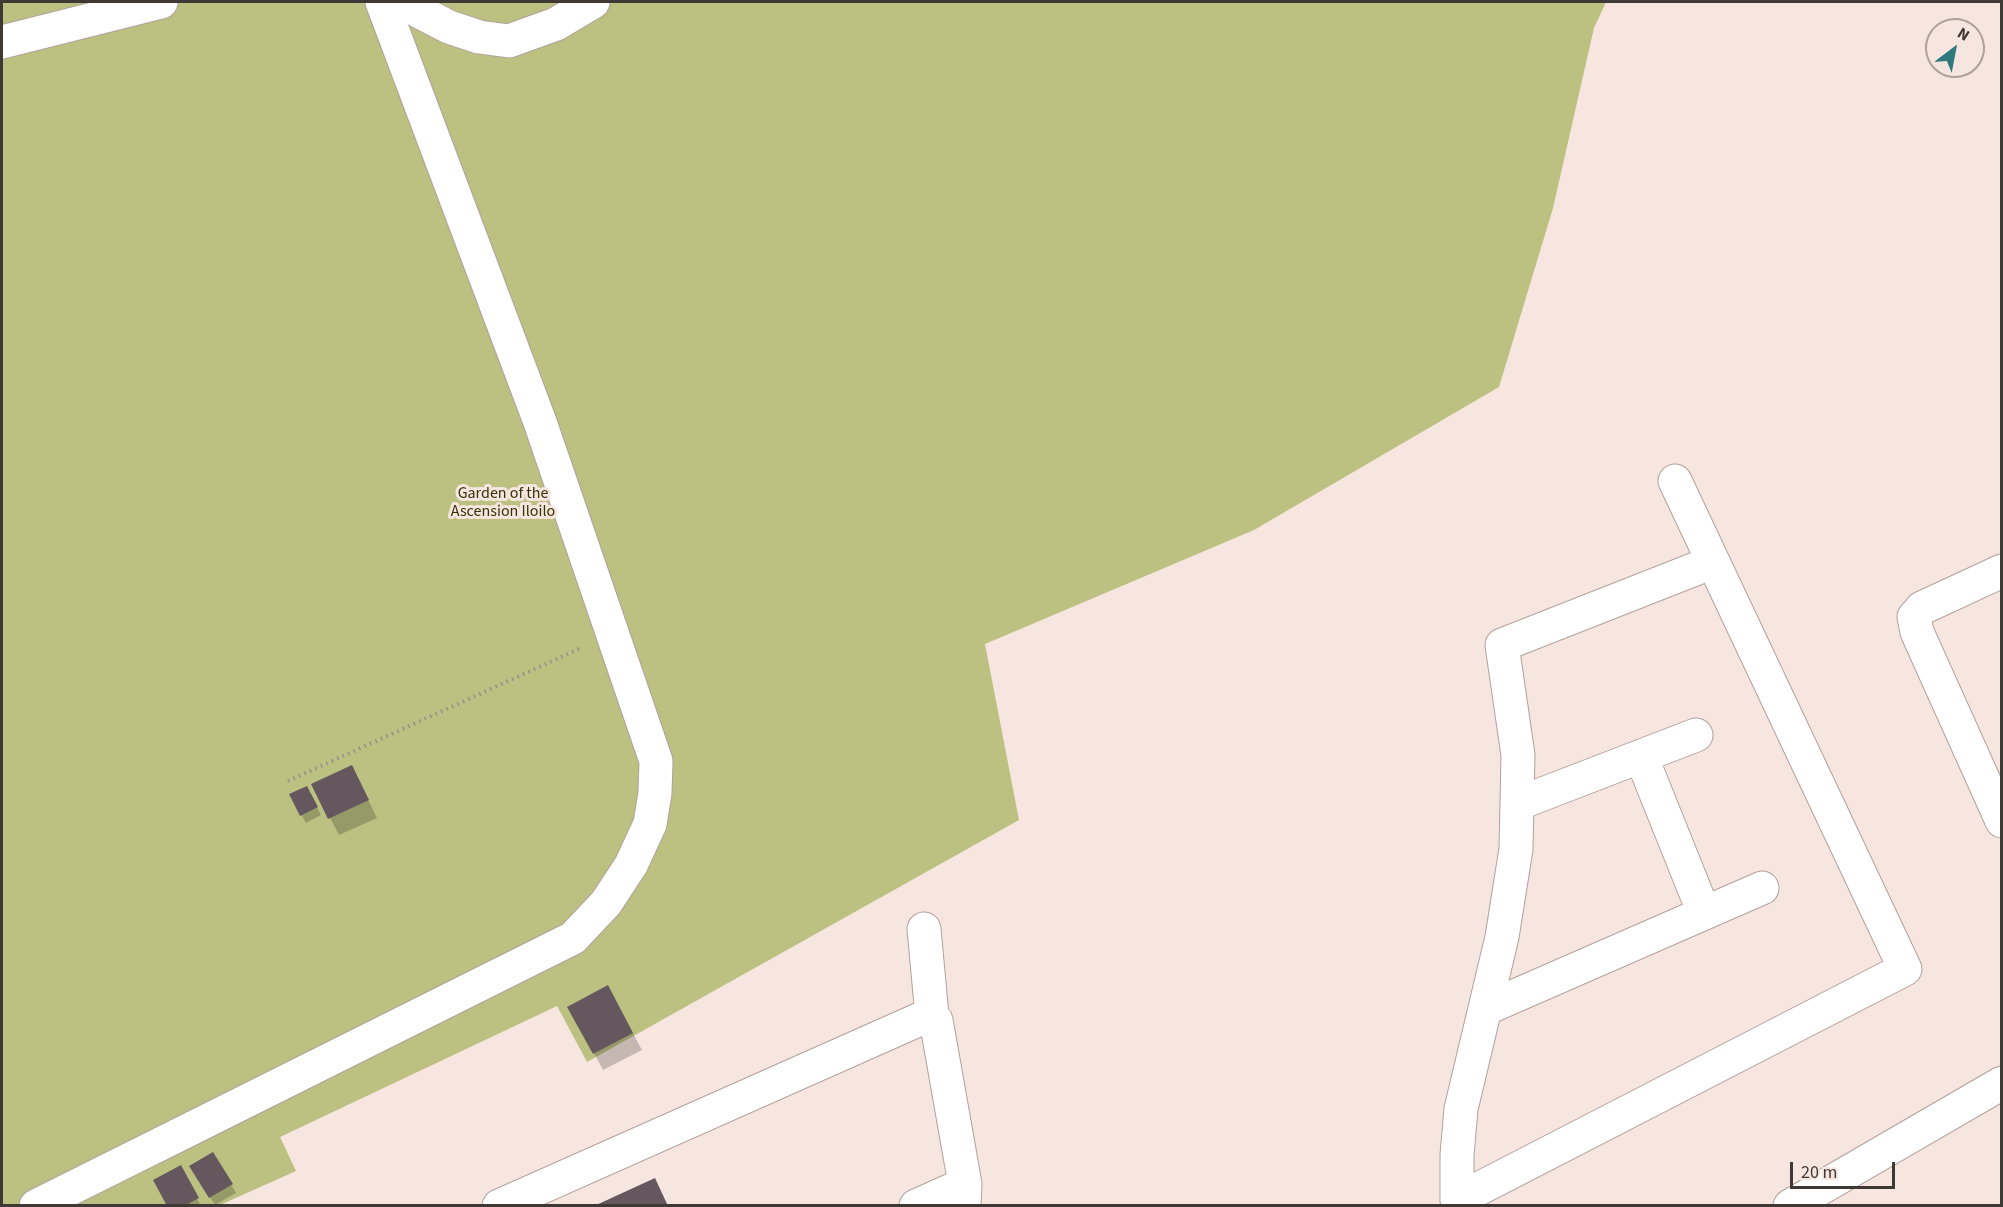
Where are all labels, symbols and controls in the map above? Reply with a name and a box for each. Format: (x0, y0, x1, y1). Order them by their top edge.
north arrow (1925, 18, 1985, 78)
text: N (1953, 22, 1974, 47)
park label: Garden of the Ascension Iloilo (451, 484, 555, 522)
scale bar (1793, 1150, 1898, 1188)
text: 20 m (1801, 1160, 1837, 1185)

